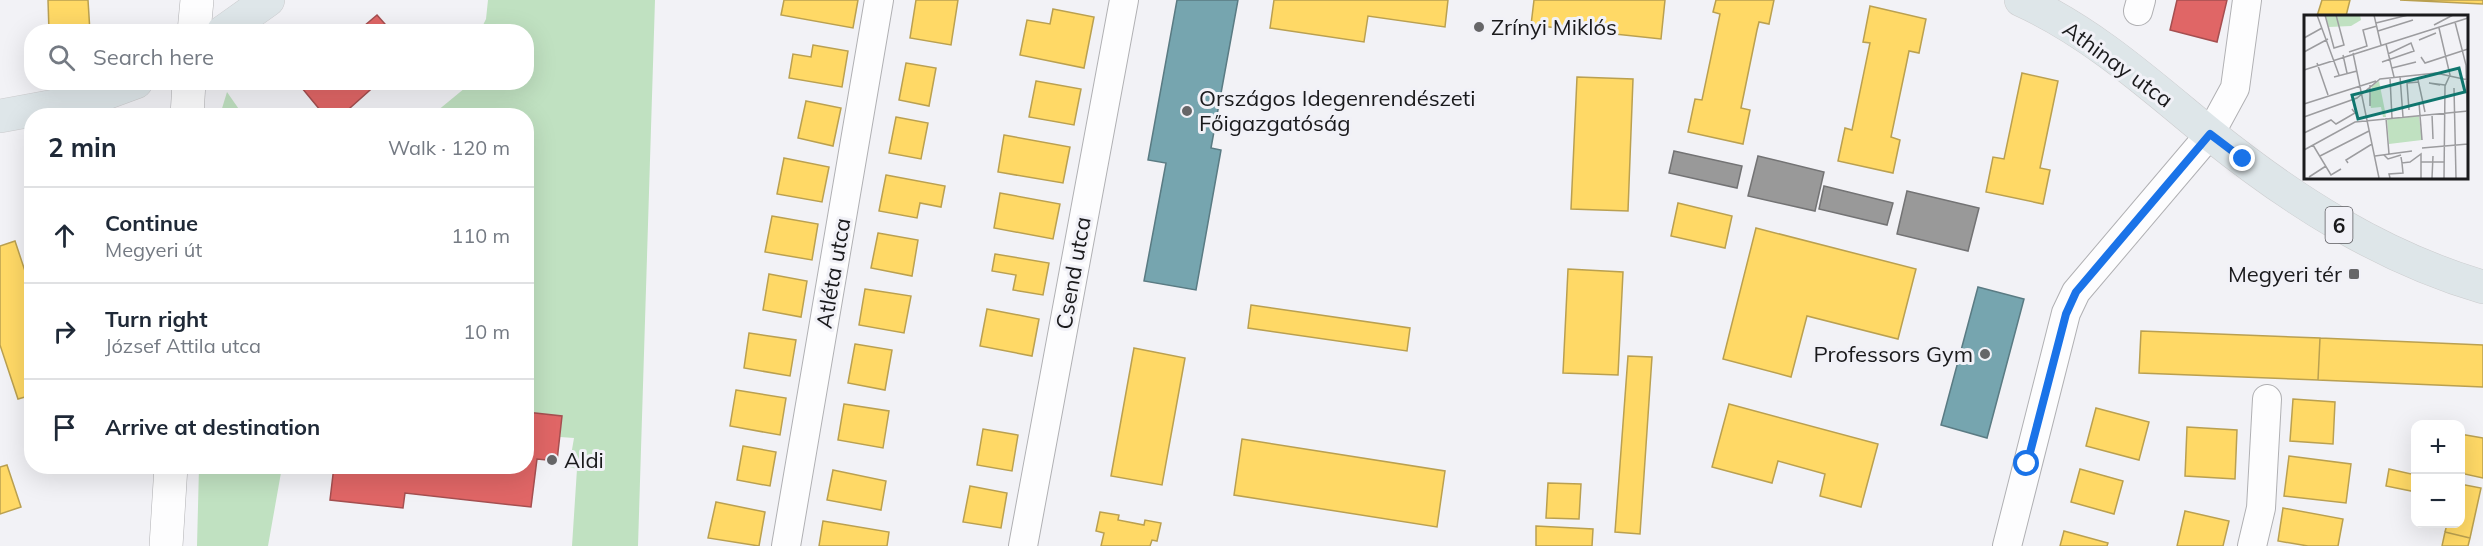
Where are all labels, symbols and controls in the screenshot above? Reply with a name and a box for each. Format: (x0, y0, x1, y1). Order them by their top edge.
place label: Zrínyi Miklós (1491, 13, 1617, 41)
street label: Athinay utca (2057, 15, 2179, 113)
inset map (2304, 15, 2468, 178)
marker: Zrínyi Miklós (1472, 20, 1486, 34)
search box (24, 24, 534, 90)
icon: search (45, 41, 78, 74)
text: Search here (93, 43, 214, 71)
place label: Országos Idegenrendészeti Főigazgatóság (1199, 84, 1476, 137)
marker: Országos Idegenrendészeti Főigazgatóság (1180, 104, 1194, 118)
text: 2 min (48, 131, 117, 164)
text: Walk · 120 m (388, 135, 510, 160)
route end (2229, 145, 2255, 171)
road number: 6 (2326, 207, 2352, 243)
text: Continue (105, 209, 198, 237)
street label: Csend utca (1049, 215, 1097, 331)
street label: Atléta utca (810, 216, 856, 330)
icon: ahead (48, 219, 81, 252)
text: 110 m (451, 223, 510, 248)
text: Megyeri út (105, 237, 202, 262)
place label: Megyeri tér (2228, 260, 2342, 288)
marker: Megyeri tér (2347, 267, 2361, 281)
text: Turn right (105, 305, 208, 333)
icon: right (48, 315, 81, 348)
text: 10 m (463, 319, 510, 344)
text: József Attila utca (105, 333, 261, 358)
place label: Professors Gym (1814, 340, 1973, 368)
marker: Professors Gym (1978, 347, 1992, 361)
icon: arrive (48, 411, 81, 444)
text: Arrive at destination (105, 413, 320, 441)
map controls (2411, 420, 2465, 528)
button: + (2411, 420, 2465, 474)
place label: Aldi (564, 446, 604, 474)
route start (2013, 450, 2039, 476)
marker: Aldi (545, 453, 559, 467)
button: − (2411, 474, 2465, 528)

